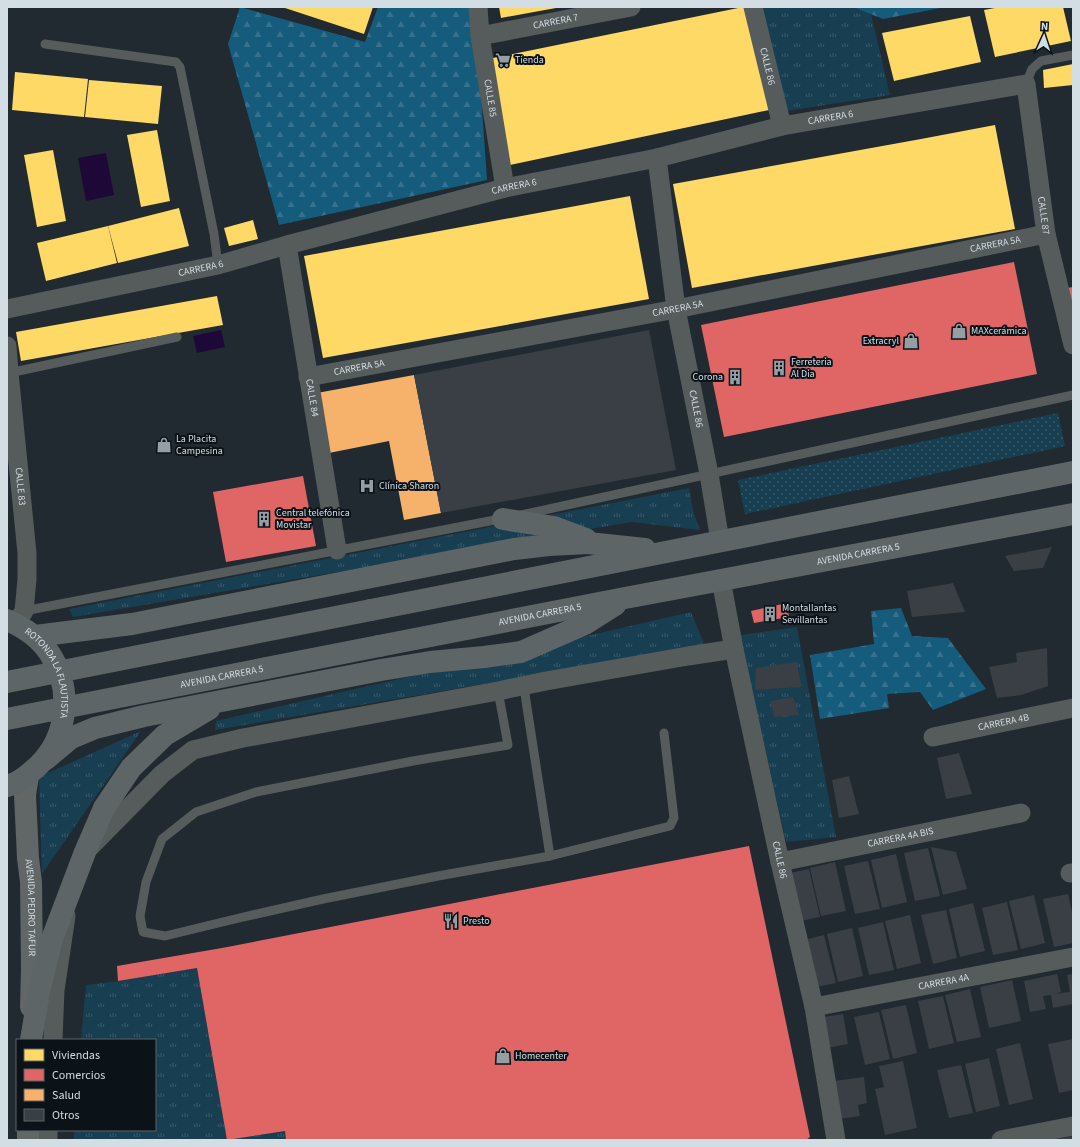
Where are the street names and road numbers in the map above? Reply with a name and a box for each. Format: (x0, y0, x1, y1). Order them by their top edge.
street label: CARRERA 7 (532, 10, 580, 33)
street label: CALLE 86 (756, 46, 779, 86)
street label: CALLE 85 (480, 78, 500, 118)
street label: CARRERA 6 (807, 107, 854, 128)
street label: CARRERA 6 (490, 175, 538, 198)
street label: CALLE 87 (1034, 196, 1053, 235)
street label: CARRERA 5A (969, 232, 1022, 256)
street label: CARRERA 6 (177, 257, 225, 280)
street label: CARRERA 5A (651, 297, 705, 320)
street label: CARRERA 5A (333, 356, 386, 379)
street label: CALLE 84 (302, 378, 322, 418)
street label: CALLE 86 (685, 389, 707, 429)
street label: CALLE 83 (11, 467, 29, 506)
street label: AVENIDA CARRERA 5 (816, 540, 901, 569)
street label: AVENIDA CARRERA 5 (497, 600, 583, 630)
street label: ROTONDA LA FLAUTISTA (22, 624, 71, 720)
street label: AVENIDA CARRERA 5 (179, 662, 265, 692)
street label: CARRERA 4B (977, 710, 1030, 735)
street label: CARRERA 4A BIS (866, 824, 935, 851)
street label: CALLE 86 (769, 840, 791, 880)
street label: AVENIDA PEDRO TAFUR (21, 858, 39, 957)
street label: CARRERA 4A (917, 970, 971, 994)

